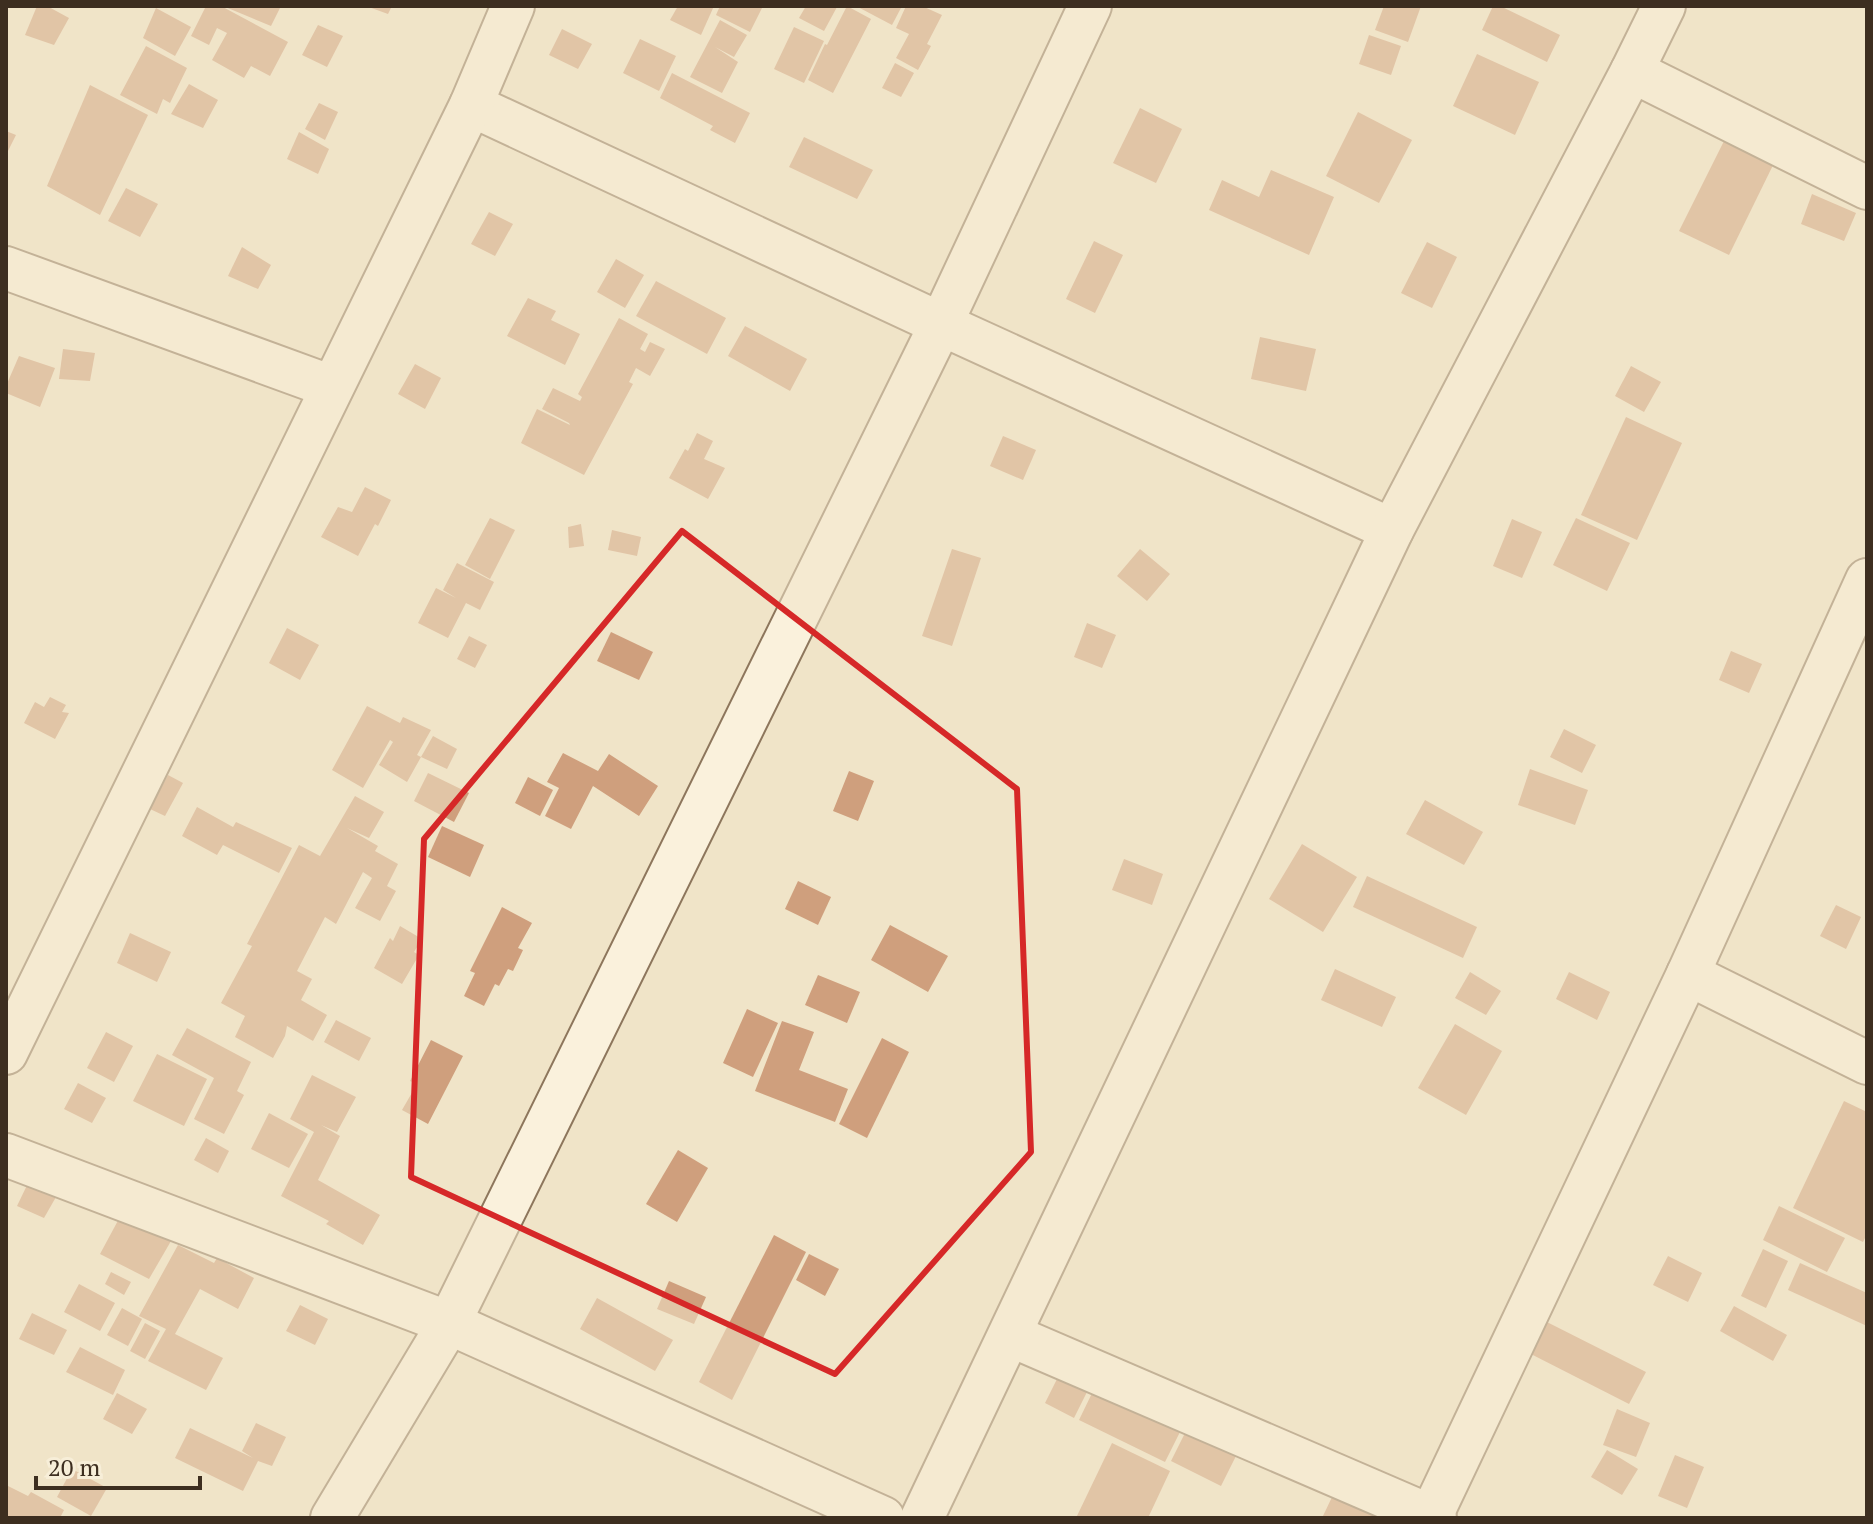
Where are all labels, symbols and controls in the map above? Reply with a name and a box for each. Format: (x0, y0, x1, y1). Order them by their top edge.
scale bar (36, 1440, 200, 1490)
text: 20 m (48, 1451, 100, 1483)

